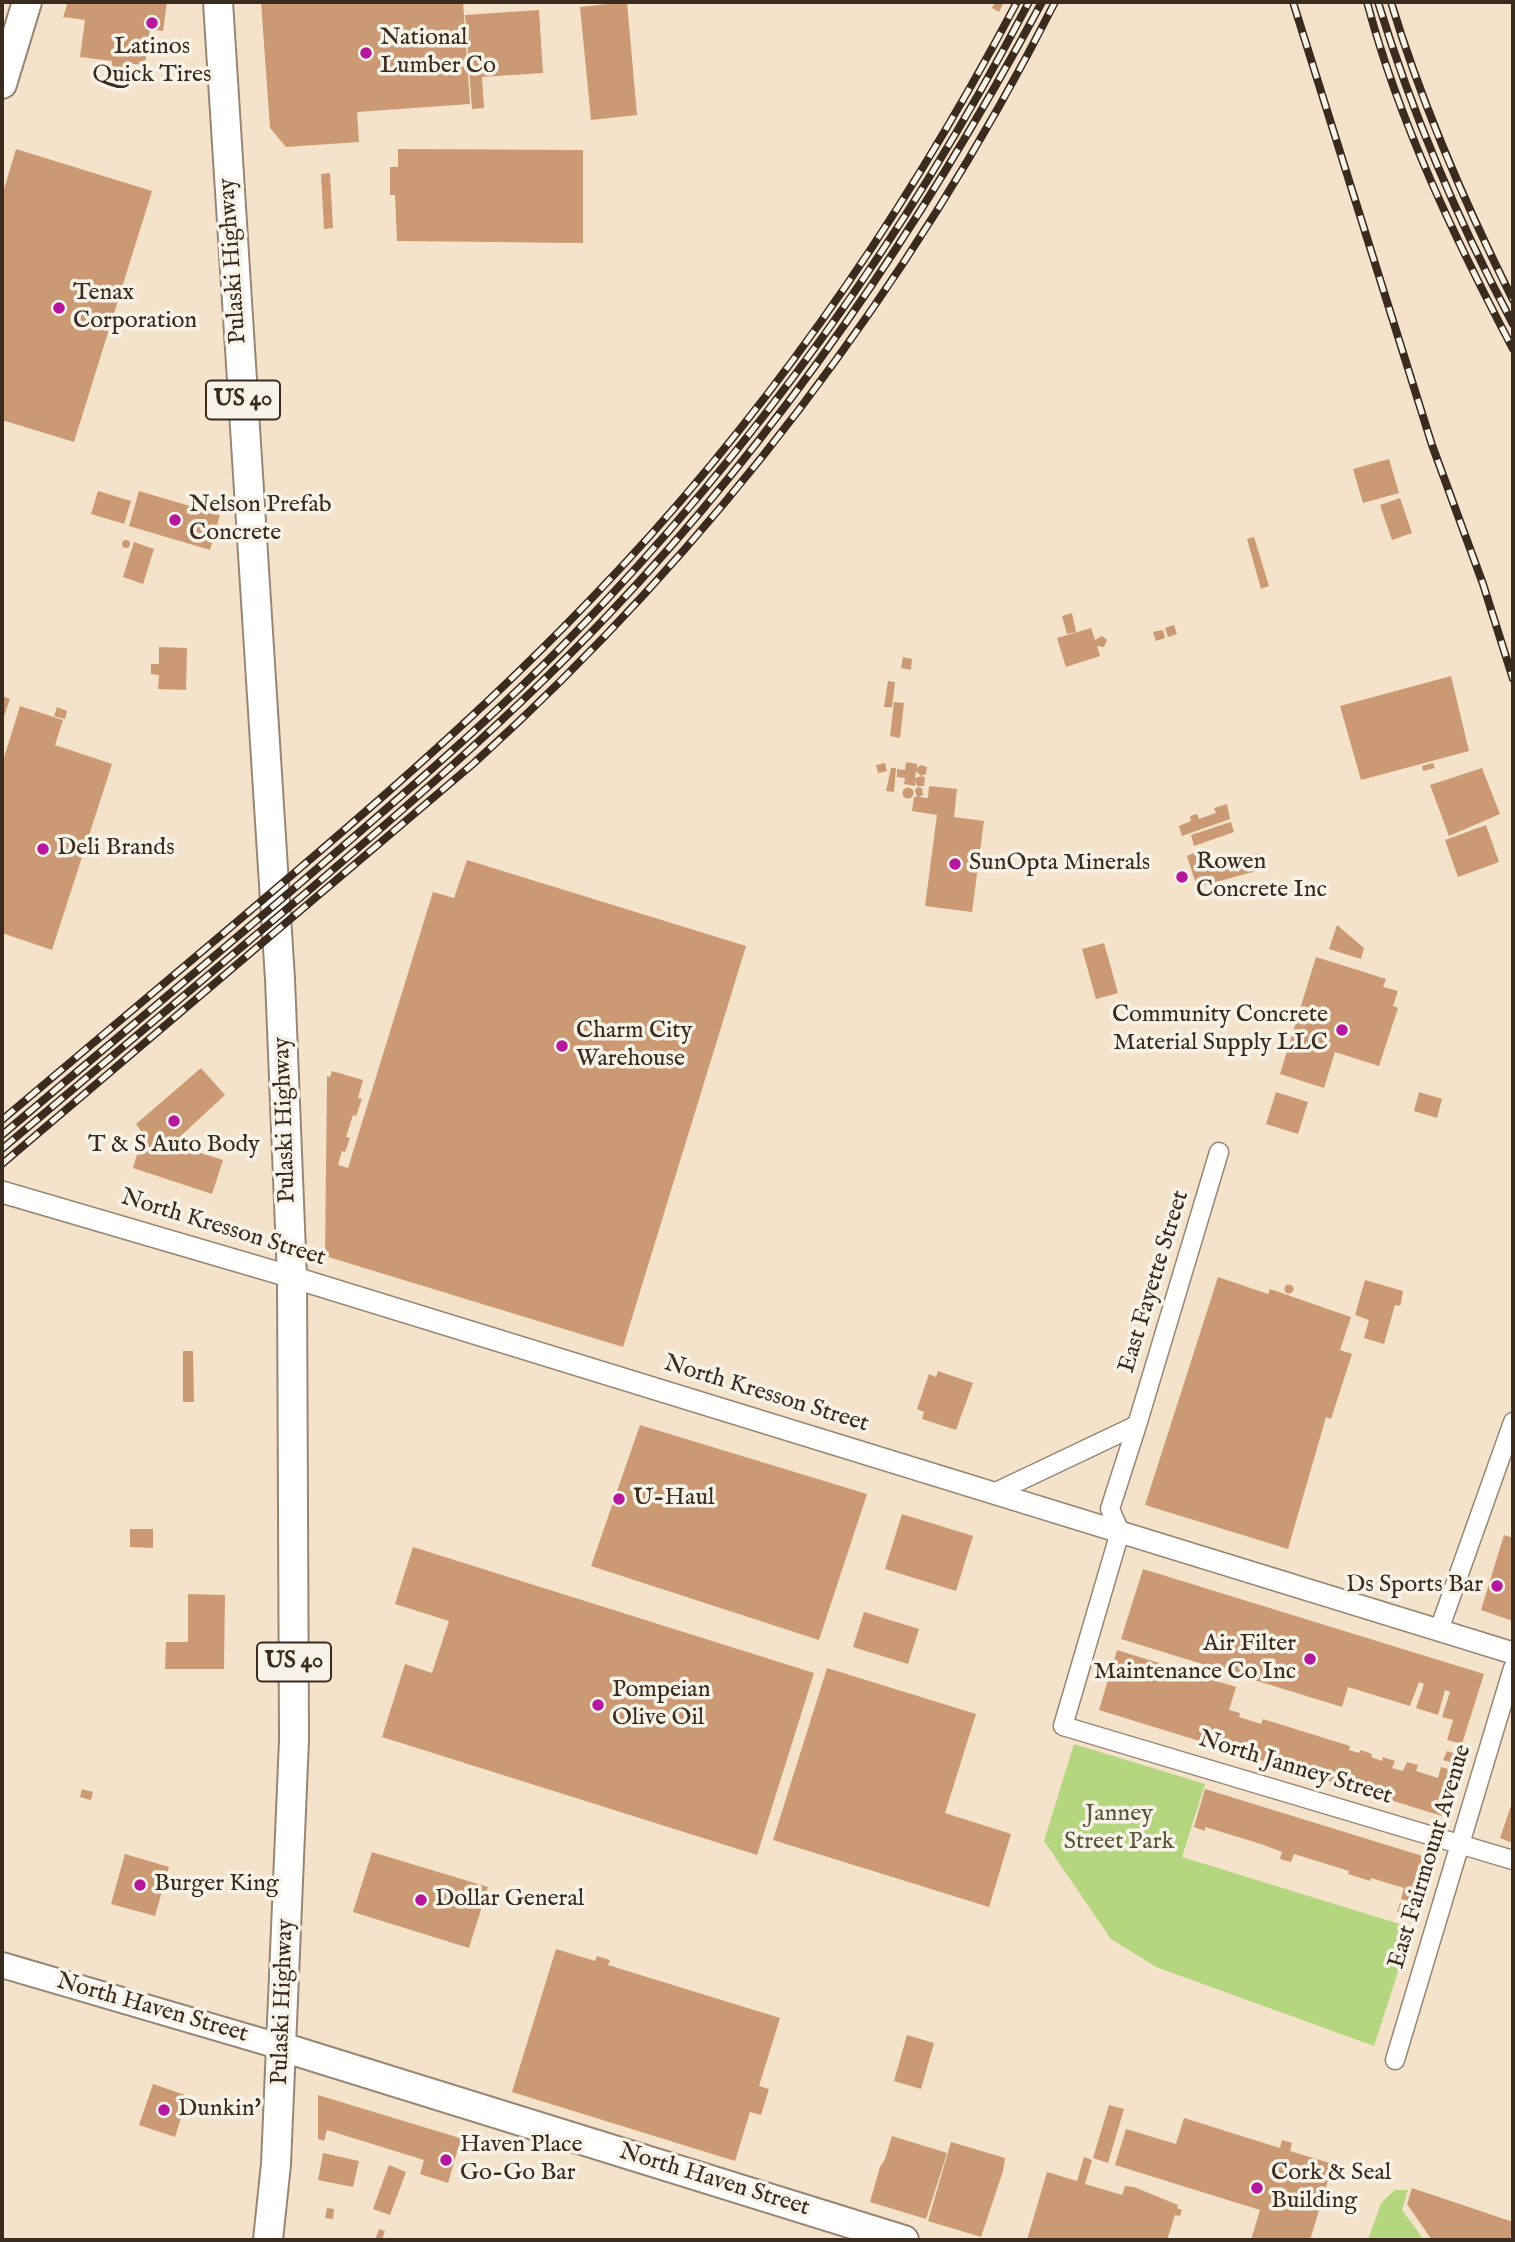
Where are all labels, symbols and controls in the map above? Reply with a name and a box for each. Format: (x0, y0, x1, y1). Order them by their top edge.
marker: Latinos Quick Tires (144, 15, 160, 31)
place label: National Lumber Co (380, 25, 496, 81)
place label: Latinos Quick Tires (93, 34, 211, 90)
marker: National Lumber Co (358, 45, 374, 61)
street label: Pulaski Highway (214, 177, 254, 345)
place label: Tenax Corporation (73, 280, 197, 336)
marker: Tenax Corporation (51, 300, 67, 316)
road number: US 40 (206, 380, 280, 420)
place label: Nelson Prefab Concrete (189, 492, 332, 548)
marker: Nelson Prefab Concrete (167, 512, 183, 528)
place label: Deli Brands (57, 835, 175, 863)
marker: Deli Brands (35, 841, 51, 857)
place label: Rowen Concrete Inc (1196, 849, 1327, 905)
place label: SunOpta Minerals (969, 850, 1150, 878)
marker: SunOpta Minerals (947, 856, 963, 872)
marker: Rowen Concrete Inc (1174, 869, 1190, 885)
place label: Community Concrete Material Supply LLC (1112, 1002, 1328, 1058)
place label: Charm City Warehouse (576, 1018, 692, 1074)
marker: Community Concrete Material Supply LLC (1334, 1022, 1350, 1038)
street label: Pulaski Highway (269, 1036, 303, 1204)
marker: Charm City Warehouse (554, 1038, 570, 1054)
marker: T & S Auto Body (166, 1113, 182, 1129)
place label: T & S Auto Body (88, 1132, 260, 1160)
street label: North Kresson Street (117, 1184, 329, 1274)
street label: East Fayette Street (1114, 1188, 1196, 1376)
street label: North Kresson Street (660, 1350, 872, 1440)
place label: U-Haul (633, 1485, 714, 1513)
marker: U-Haul (611, 1491, 627, 1507)
place label: Ds Sports Bar (1346, 1572, 1483, 1600)
marker: Ds Sports Bar (1489, 1578, 1505, 1594)
place label: Air Filter Maintenance Co Inc (1093, 1631, 1296, 1687)
road number: US 40 (257, 1642, 331, 1681)
marker: Air Filter Maintenance Co Inc (1302, 1651, 1318, 1667)
place label: Pompeian Olive Oil (612, 1677, 710, 1733)
marker: Pompeian Olive Oil (590, 1697, 606, 1713)
street label: North Janney Street (1195, 1726, 1395, 1812)
street label: East Fairmount Avenue (1383, 1742, 1479, 1972)
park label: Janney Street Park (1064, 1801, 1174, 1857)
place label: Burger King (154, 1871, 279, 1899)
marker: Burger King (132, 1877, 148, 1893)
place label: Dollar General (435, 1886, 584, 1914)
marker: Dollar General (413, 1892, 429, 1908)
street label: Pulaski Highway (267, 1918, 301, 2086)
street label: North Haven Street (53, 1968, 251, 2050)
place label: Dunkin' (178, 2096, 261, 2124)
marker: Dunkin' (156, 2102, 172, 2118)
place label: Haven Place Go-Go Bar (460, 2132, 582, 2188)
street label: North Haven Street (615, 2138, 813, 2224)
marker: Haven Place Go-Go Bar (438, 2152, 454, 2168)
place label: Cork & Seal Building (1271, 2160, 1391, 2216)
marker: Cork & Seal Building (1249, 2180, 1265, 2196)

